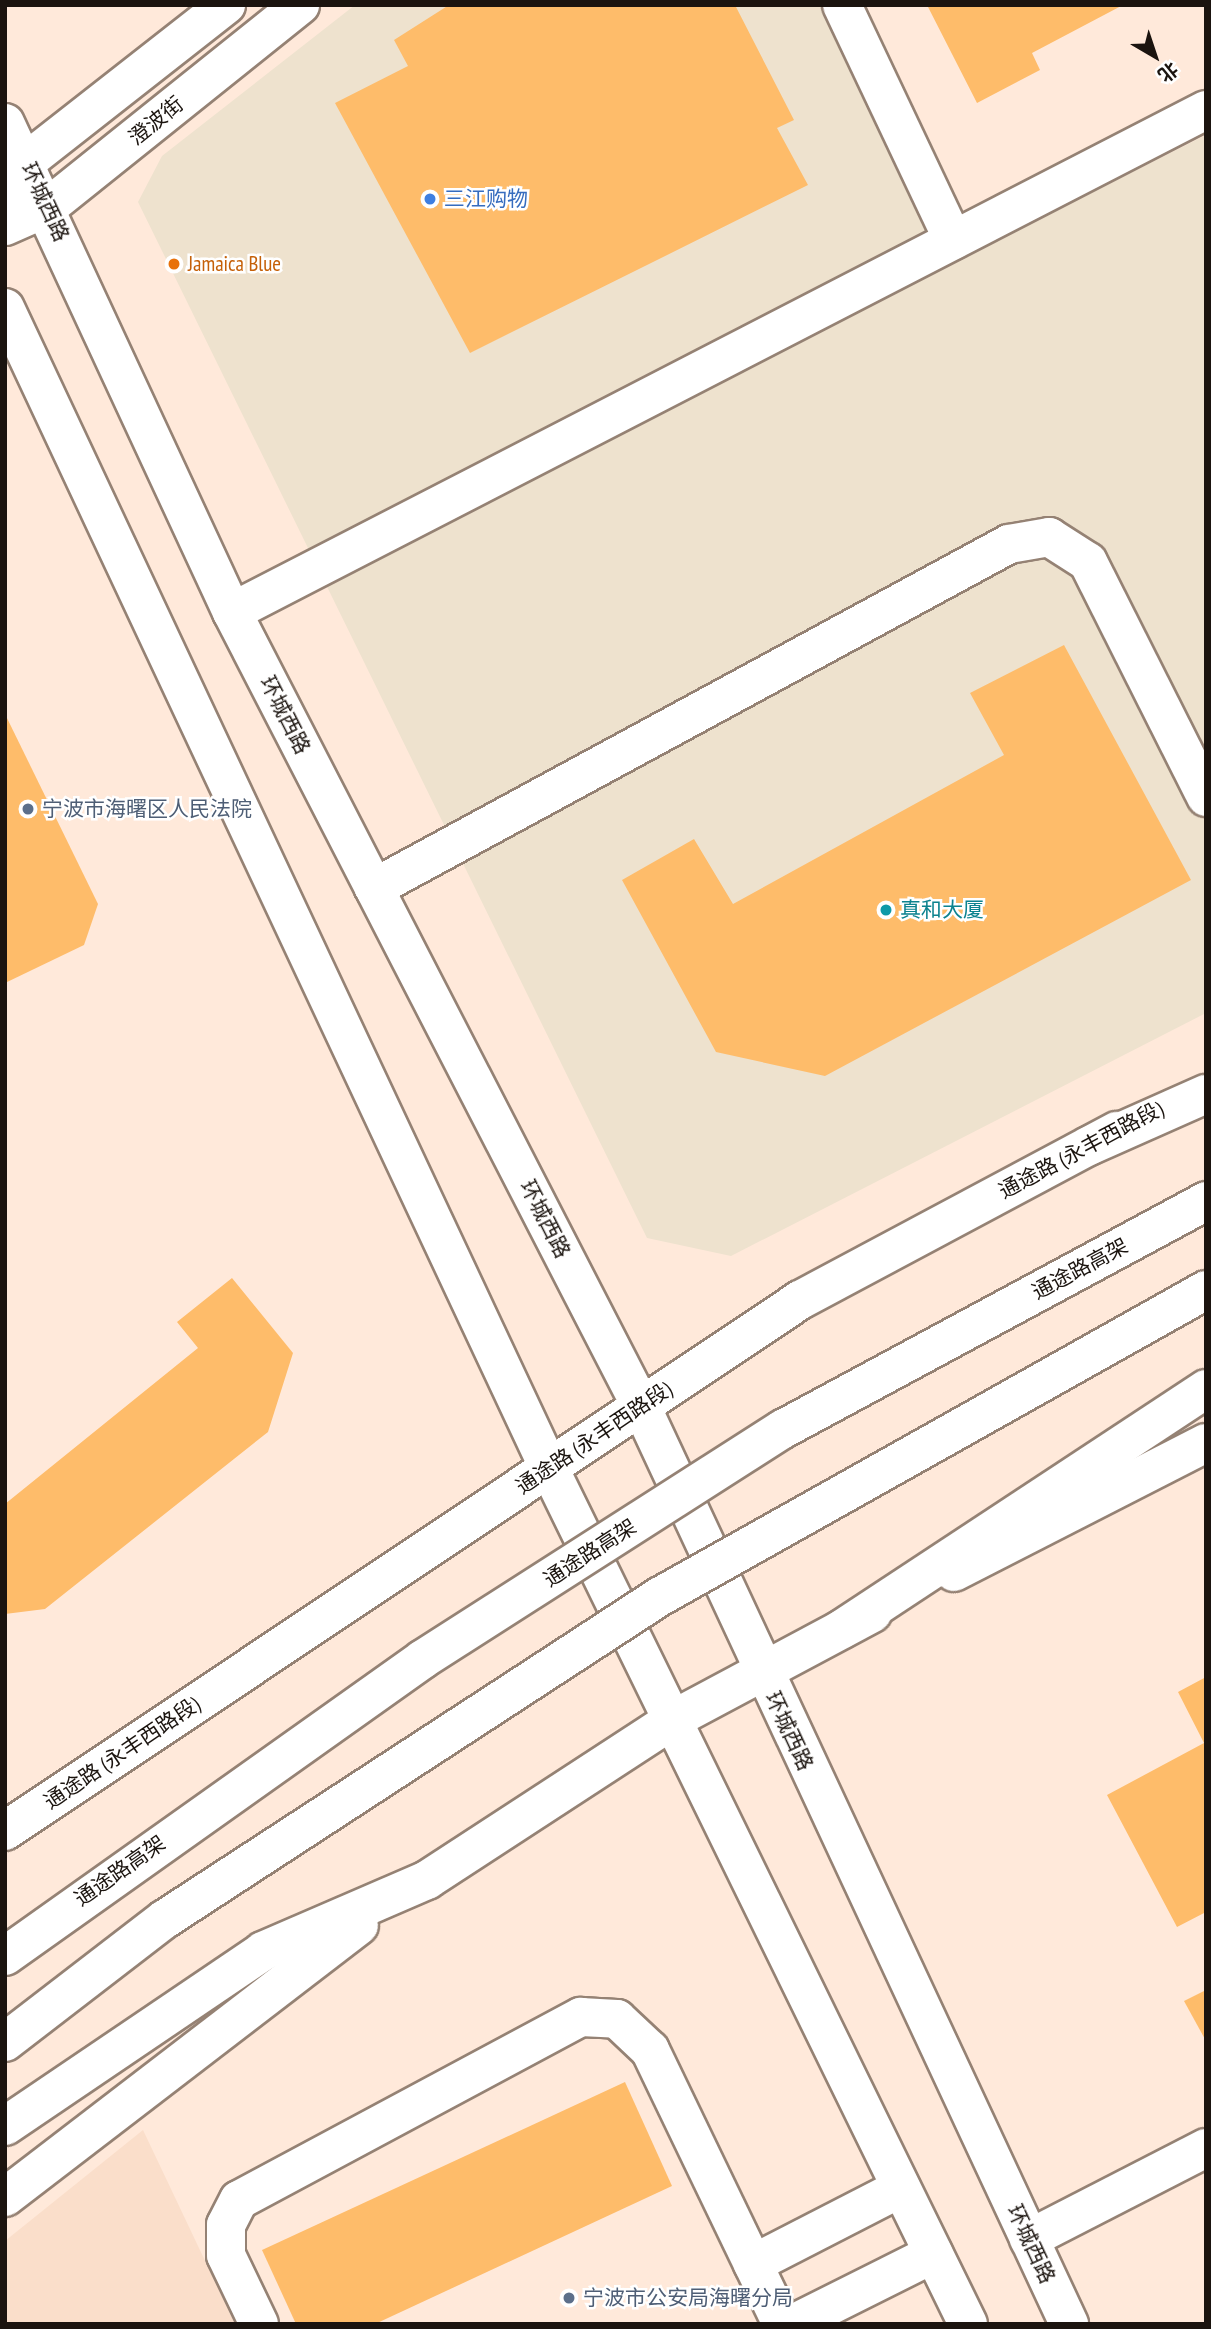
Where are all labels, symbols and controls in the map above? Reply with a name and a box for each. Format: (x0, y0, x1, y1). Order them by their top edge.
north arrow (1120, 21, 1190, 91)
text: 北 (1153, 57, 1183, 88)
street label: 澄波街 (124, 91, 188, 151)
street label: 环城西路 (16, 159, 74, 245)
place label: 三江购物 (444, 186, 528, 212)
marker: 三江购物 (422, 191, 438, 207)
place label: Jamaica Blue (188, 251, 281, 277)
marker: Jamaica Blue (166, 256, 182, 272)
street label: 环城西路 (255, 672, 315, 758)
place label: 宁波市海曙区人民法院 (42, 796, 252, 822)
marker: 宁波市海曙区人民法院 (20, 801, 36, 817)
place label: 真和大厦 (900, 897, 984, 923)
marker: 真和大厦 (878, 902, 894, 918)
street label: 通途路 (永丰西路段) (995, 1096, 1167, 1204)
street label: 环城西路 (515, 1176, 575, 1262)
street label: 通途路高架 (1028, 1233, 1132, 1305)
street label: 通途路 (永丰西路段) (511, 1377, 677, 1499)
street label: 通途路高架 (539, 1514, 641, 1592)
street label: 环城西路 (760, 1688, 818, 1774)
street label: 通途路 (永丰西路段) (39, 1692, 205, 1814)
street label: 通途路高架 (70, 1831, 170, 1911)
street label: 环城西路 (1002, 2201, 1060, 2287)
place label: 宁波市公安局海曙分局 (583, 2285, 793, 2311)
marker: 宁波市公安局海曙分局 (561, 2290, 577, 2306)

